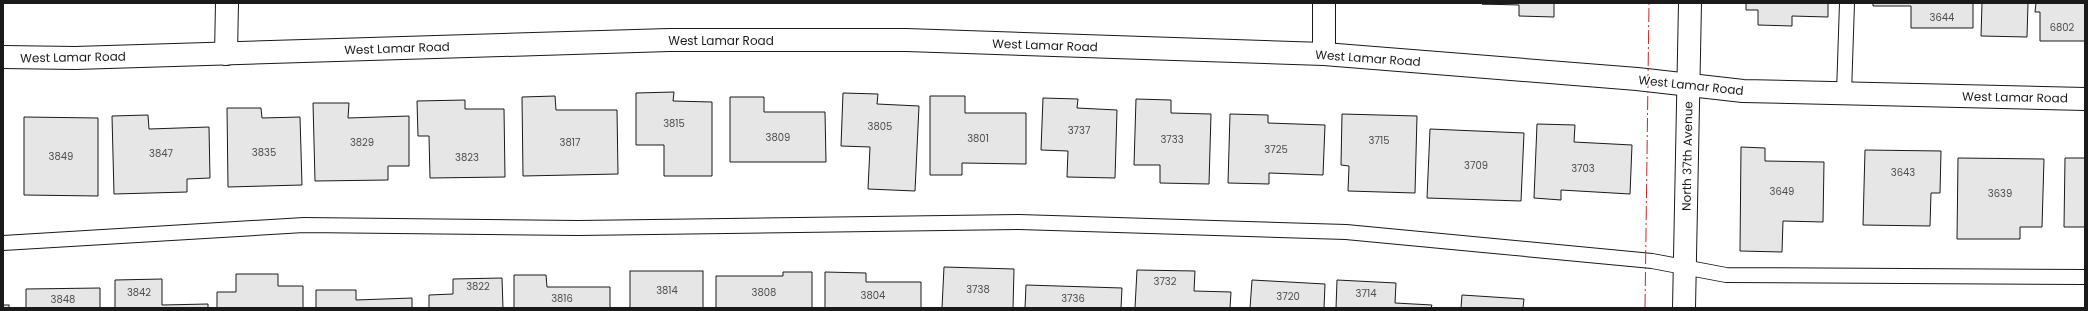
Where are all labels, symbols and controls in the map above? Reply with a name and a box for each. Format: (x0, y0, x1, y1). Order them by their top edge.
house number: 3644 (1930, 10, 1954, 25)
house number: 6802 (2050, 20, 2075, 35)
street label: West Lamar Road (668, 32, 774, 49)
street label: West Lamar Road (992, 35, 1098, 55)
street label: West Lamar Road (344, 38, 450, 58)
street label: West Lamar Road (1315, 46, 1421, 70)
street label: West Lamar Road (20, 48, 126, 66)
street label: West Lamar Road (1638, 71, 1744, 99)
street label: West Lamar Road (1962, 88, 2068, 106)
street label: North 37th Avenue (1678, 101, 1696, 211)
house number: 3815 (663, 116, 685, 131)
house number: 3805 (868, 119, 892, 134)
house number: 3737 (1068, 123, 1091, 138)
house number: 3809 (766, 130, 790, 145)
house number: 3801 (967, 131, 989, 146)
house number: 3733 (1160, 132, 1184, 147)
house number: 3715 (1369, 133, 1389, 148)
house number: 3829 (350, 135, 374, 150)
house number: 3817 (560, 135, 581, 150)
house number: 3725 (1264, 142, 1288, 157)
house number: 3835 (252, 145, 276, 160)
house number: 3847 (149, 146, 174, 161)
house number: 3849 (49, 149, 73, 164)
house number: 3823 (455, 150, 479, 165)
house number: 3709 (1464, 158, 1488, 173)
house number: 3703 (1571, 161, 1595, 176)
house number: 3643 (1891, 165, 1915, 180)
house number: 3649 (1770, 184, 1794, 199)
house number: 3639 (1988, 186, 2012, 201)
house number: 3732 (1154, 274, 1177, 289)
house number: 3822 (466, 279, 490, 294)
house number: 3738 (966, 282, 990, 297)
house number: 3814 (656, 283, 678, 298)
house number: 3842 (127, 285, 151, 300)
house number: 3808 (752, 285, 776, 300)
house number: 3714 (1356, 286, 1376, 301)
house number: 3804 (861, 288, 885, 303)
house number: 3720 (1276, 289, 1300, 304)
house number: 3816 (551, 291, 573, 306)
house number: 3736 (1061, 291, 1085, 306)
house number: 3848 (51, 292, 75, 307)

